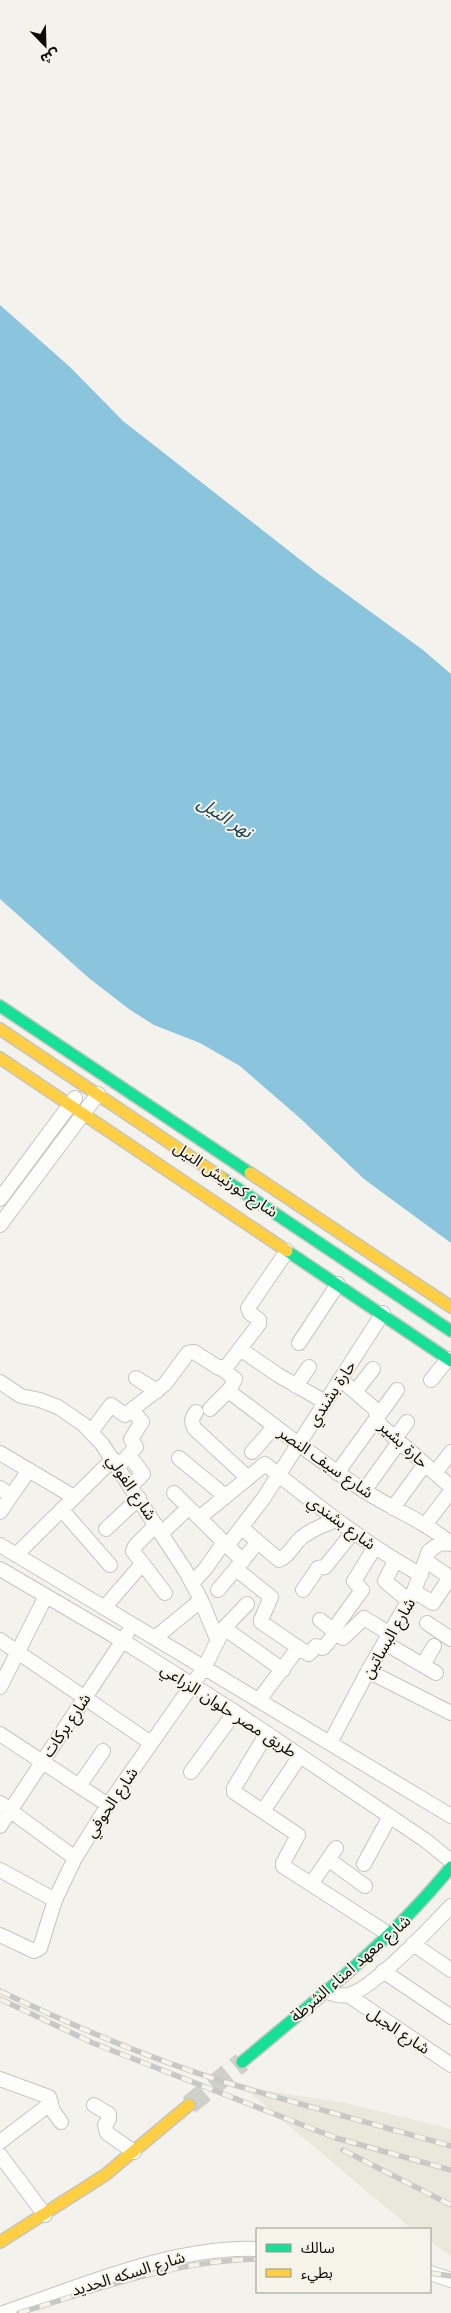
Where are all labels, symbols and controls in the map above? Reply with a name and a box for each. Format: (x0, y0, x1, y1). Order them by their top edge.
north arrow (20, 20, 70, 70)
text: ش (38, 45, 62, 69)
water label: نهر النيل (193, 791, 258, 844)
street label: شارع كورنيش النيل (168, 1137, 282, 1224)
street label: حارة بشندي (302, 1356, 362, 1431)
street label: حارة بشير (374, 1415, 433, 1472)
street label: شارع سيف النصر (272, 1421, 377, 1505)
street label: شارع الفولي (100, 1450, 161, 1525)
street label: شارع بشندي (302, 1490, 380, 1556)
street label: شارع البساتين (357, 1594, 422, 1683)
street label: طريق مصر حلوان الزراعي (156, 1659, 301, 1764)
street label: شارع بركات (37, 1689, 97, 1762)
street label: شارع الحوفي (80, 1763, 144, 1843)
street label: شارع معهد امناء الشرطة (286, 1910, 416, 2028)
street label: شارع الجبل (362, 2002, 434, 2061)
legend (256, 2228, 431, 2293)
text: سالك (301, 2238, 335, 2257)
street label: شارع السكه الحديد (69, 2246, 188, 2303)
text: بطيء (301, 2263, 333, 2284)

